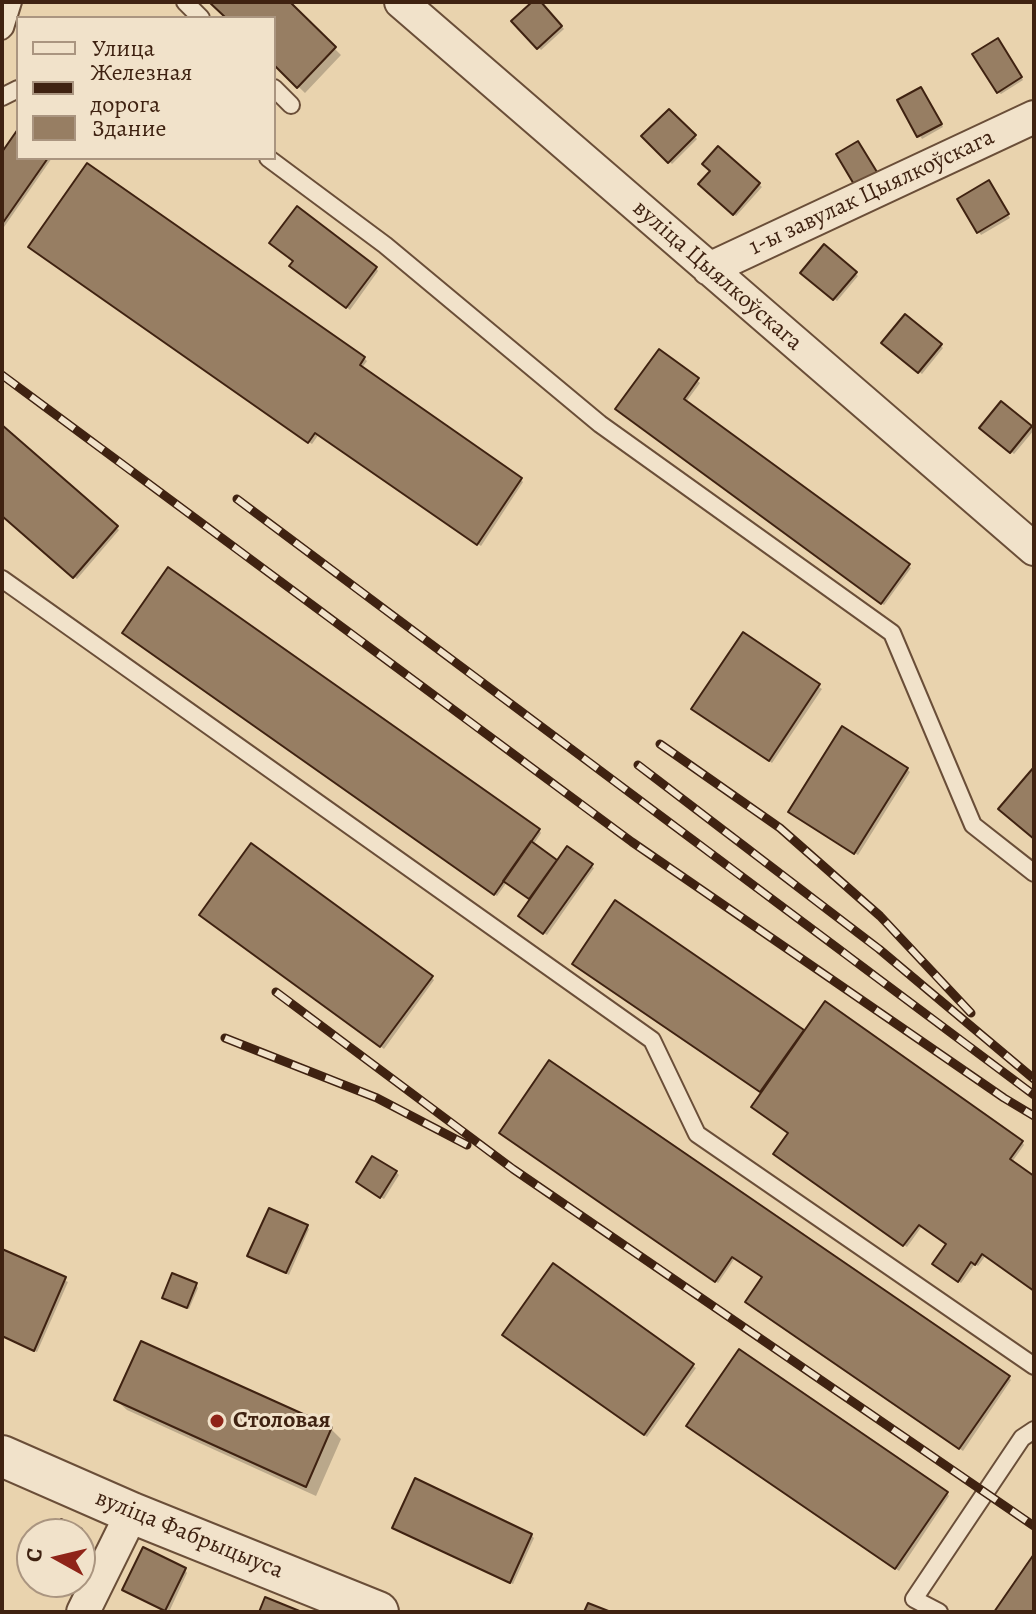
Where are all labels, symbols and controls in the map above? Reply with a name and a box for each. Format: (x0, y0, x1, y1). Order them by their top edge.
legend (16, 16, 276, 160)
text: Улица (92, 32, 155, 64)
text: Железная дорога (90, 56, 192, 120)
text: Здание (92, 112, 167, 144)
street label: 1-ы завулак Цыялкоўскага (745, 123, 999, 263)
street label: вуліца Цыялкоўскага (626, 194, 808, 358)
place label: Столовая (233, 1407, 331, 1435)
marker: Столовая (208, 1412, 226, 1430)
street label: вуліца Фабрыцыуса (91, 1484, 287, 1586)
north arrow (16, 1518, 96, 1598)
text: С (18, 1546, 50, 1564)

